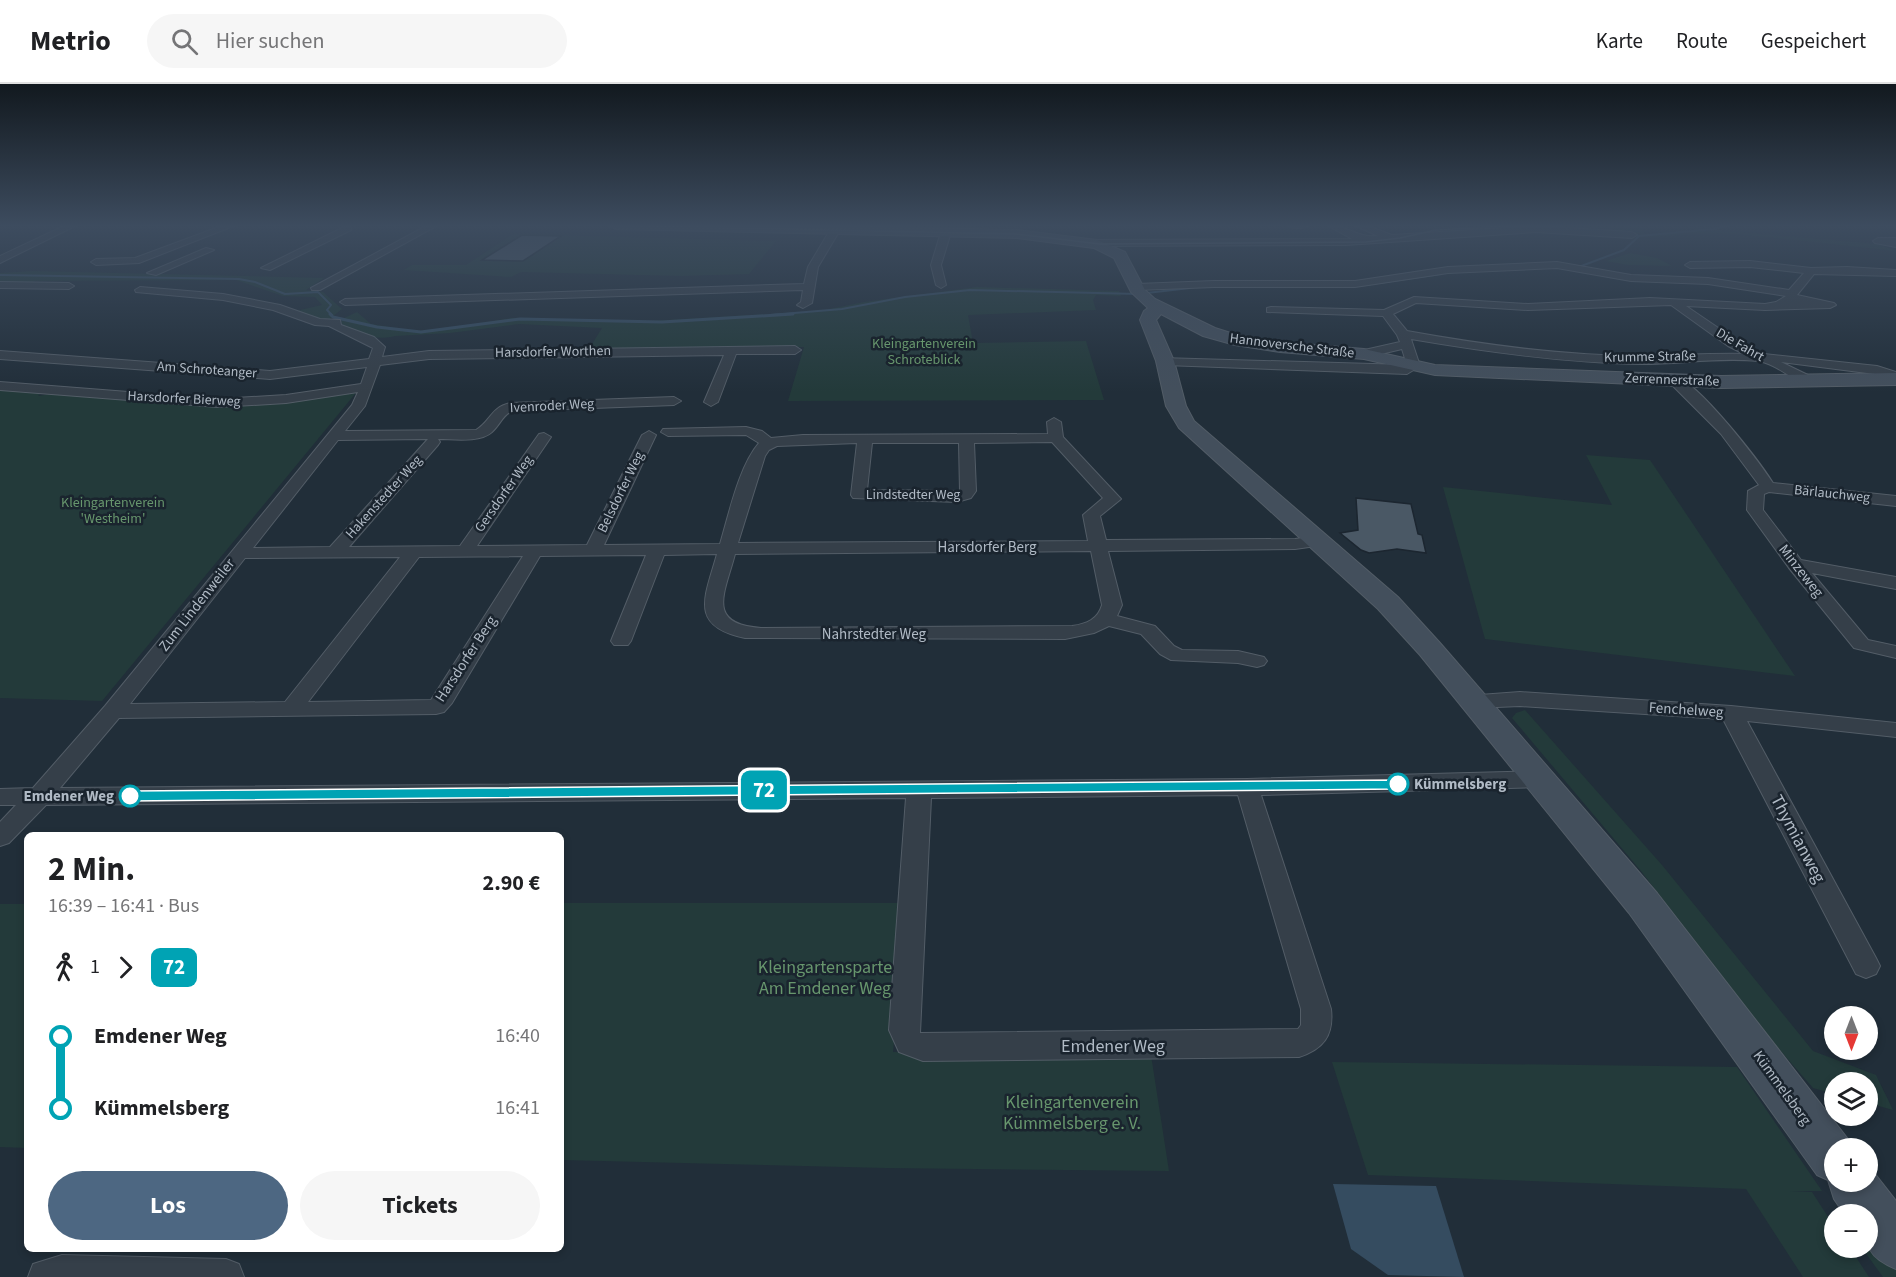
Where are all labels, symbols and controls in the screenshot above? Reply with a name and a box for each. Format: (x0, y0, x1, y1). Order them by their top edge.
search box (147, 14, 567, 68)
text: Metrio (30, 21, 111, 61)
icon: search (168, 25, 201, 58)
text: Hier suchen (216, 25, 325, 57)
text: Karte (1596, 26, 1643, 56)
text: Route (1676, 26, 1728, 56)
text: Gespeichert (1761, 26, 1866, 56)
street label: Die Fahrt (1712, 323, 1768, 367)
street label: Hannoversche Straße (1229, 328, 1355, 364)
park label: Kleingartenverein Schroteblick (872, 334, 976, 370)
street label: Harsdorfer Worthen (495, 341, 611, 363)
street label: Krumme Straße (1604, 346, 1696, 368)
street label: Am Schroteanger (156, 357, 258, 383)
street label: Zerrennerstraße (1624, 368, 1720, 392)
street label: Harsdorfer Bierweg (127, 386, 241, 412)
street label: Ivenroder Weg (509, 394, 595, 418)
street label: Belsdorfer Weg (593, 448, 649, 536)
street label: Hakenstedter Weg (341, 451, 427, 543)
street label: Gersdorfer Weg (470, 451, 538, 537)
street label: Bärlauchweg (1793, 480, 1871, 508)
street label: Lindstedter Weg (866, 485, 960, 505)
park label: Kleingartenverein 'Westheim' (61, 493, 165, 529)
street label: Harsdorfer Berg (937, 537, 1037, 558)
street label: Minzeweg (1774, 540, 1829, 602)
street label: Zum Lindenweiler (154, 553, 240, 656)
street label: Harsdorfer Berg (430, 611, 502, 706)
street label: Nahrstedter Weg (822, 624, 927, 645)
street label: Fenchelweg (1648, 697, 1724, 723)
line badge: 72 (737, 770, 791, 810)
marker: Kümmelsberg (1387, 773, 1409, 795)
place label: Kümmelsberg (1414, 774, 1506, 795)
text: 72 (753, 775, 775, 805)
marker: Emdener Weg (119, 785, 141, 807)
place label: Emdener Weg (23, 786, 114, 807)
street label: Thymianweg (1764, 790, 1832, 888)
text: 2 Min. (48, 846, 135, 893)
text: 2.90 € (483, 867, 540, 899)
text: 16:39 – 16:41 · Bus (48, 892, 199, 920)
icon: walk (48, 951, 81, 984)
icon: forward (109, 951, 142, 984)
text: 72 (163, 952, 185, 982)
text: 1 (90, 953, 100, 981)
park label: Kleingartensparte Am Emdener Weg (758, 955, 892, 1001)
north arrow (1824, 1006, 1878, 1060)
map controls (1824, 1006, 1878, 1258)
text: Emdener Weg (94, 1020, 227, 1052)
text: 16:40 (495, 1022, 540, 1050)
street label: Emdener Weg (1061, 1034, 1165, 1059)
street label: Kümmelsberg (1748, 1046, 1816, 1130)
button: layers (1824, 1072, 1878, 1126)
park label: Kleingartenverein Kümmelsberg e. V. (1003, 1090, 1141, 1136)
text: Kümmelsberg (94, 1092, 229, 1124)
text: 16:41 (495, 1094, 540, 1122)
button: + (1824, 1138, 1878, 1192)
button: Los (48, 1171, 288, 1240)
button: Tickets (300, 1171, 540, 1240)
button: − (1824, 1204, 1878, 1258)

